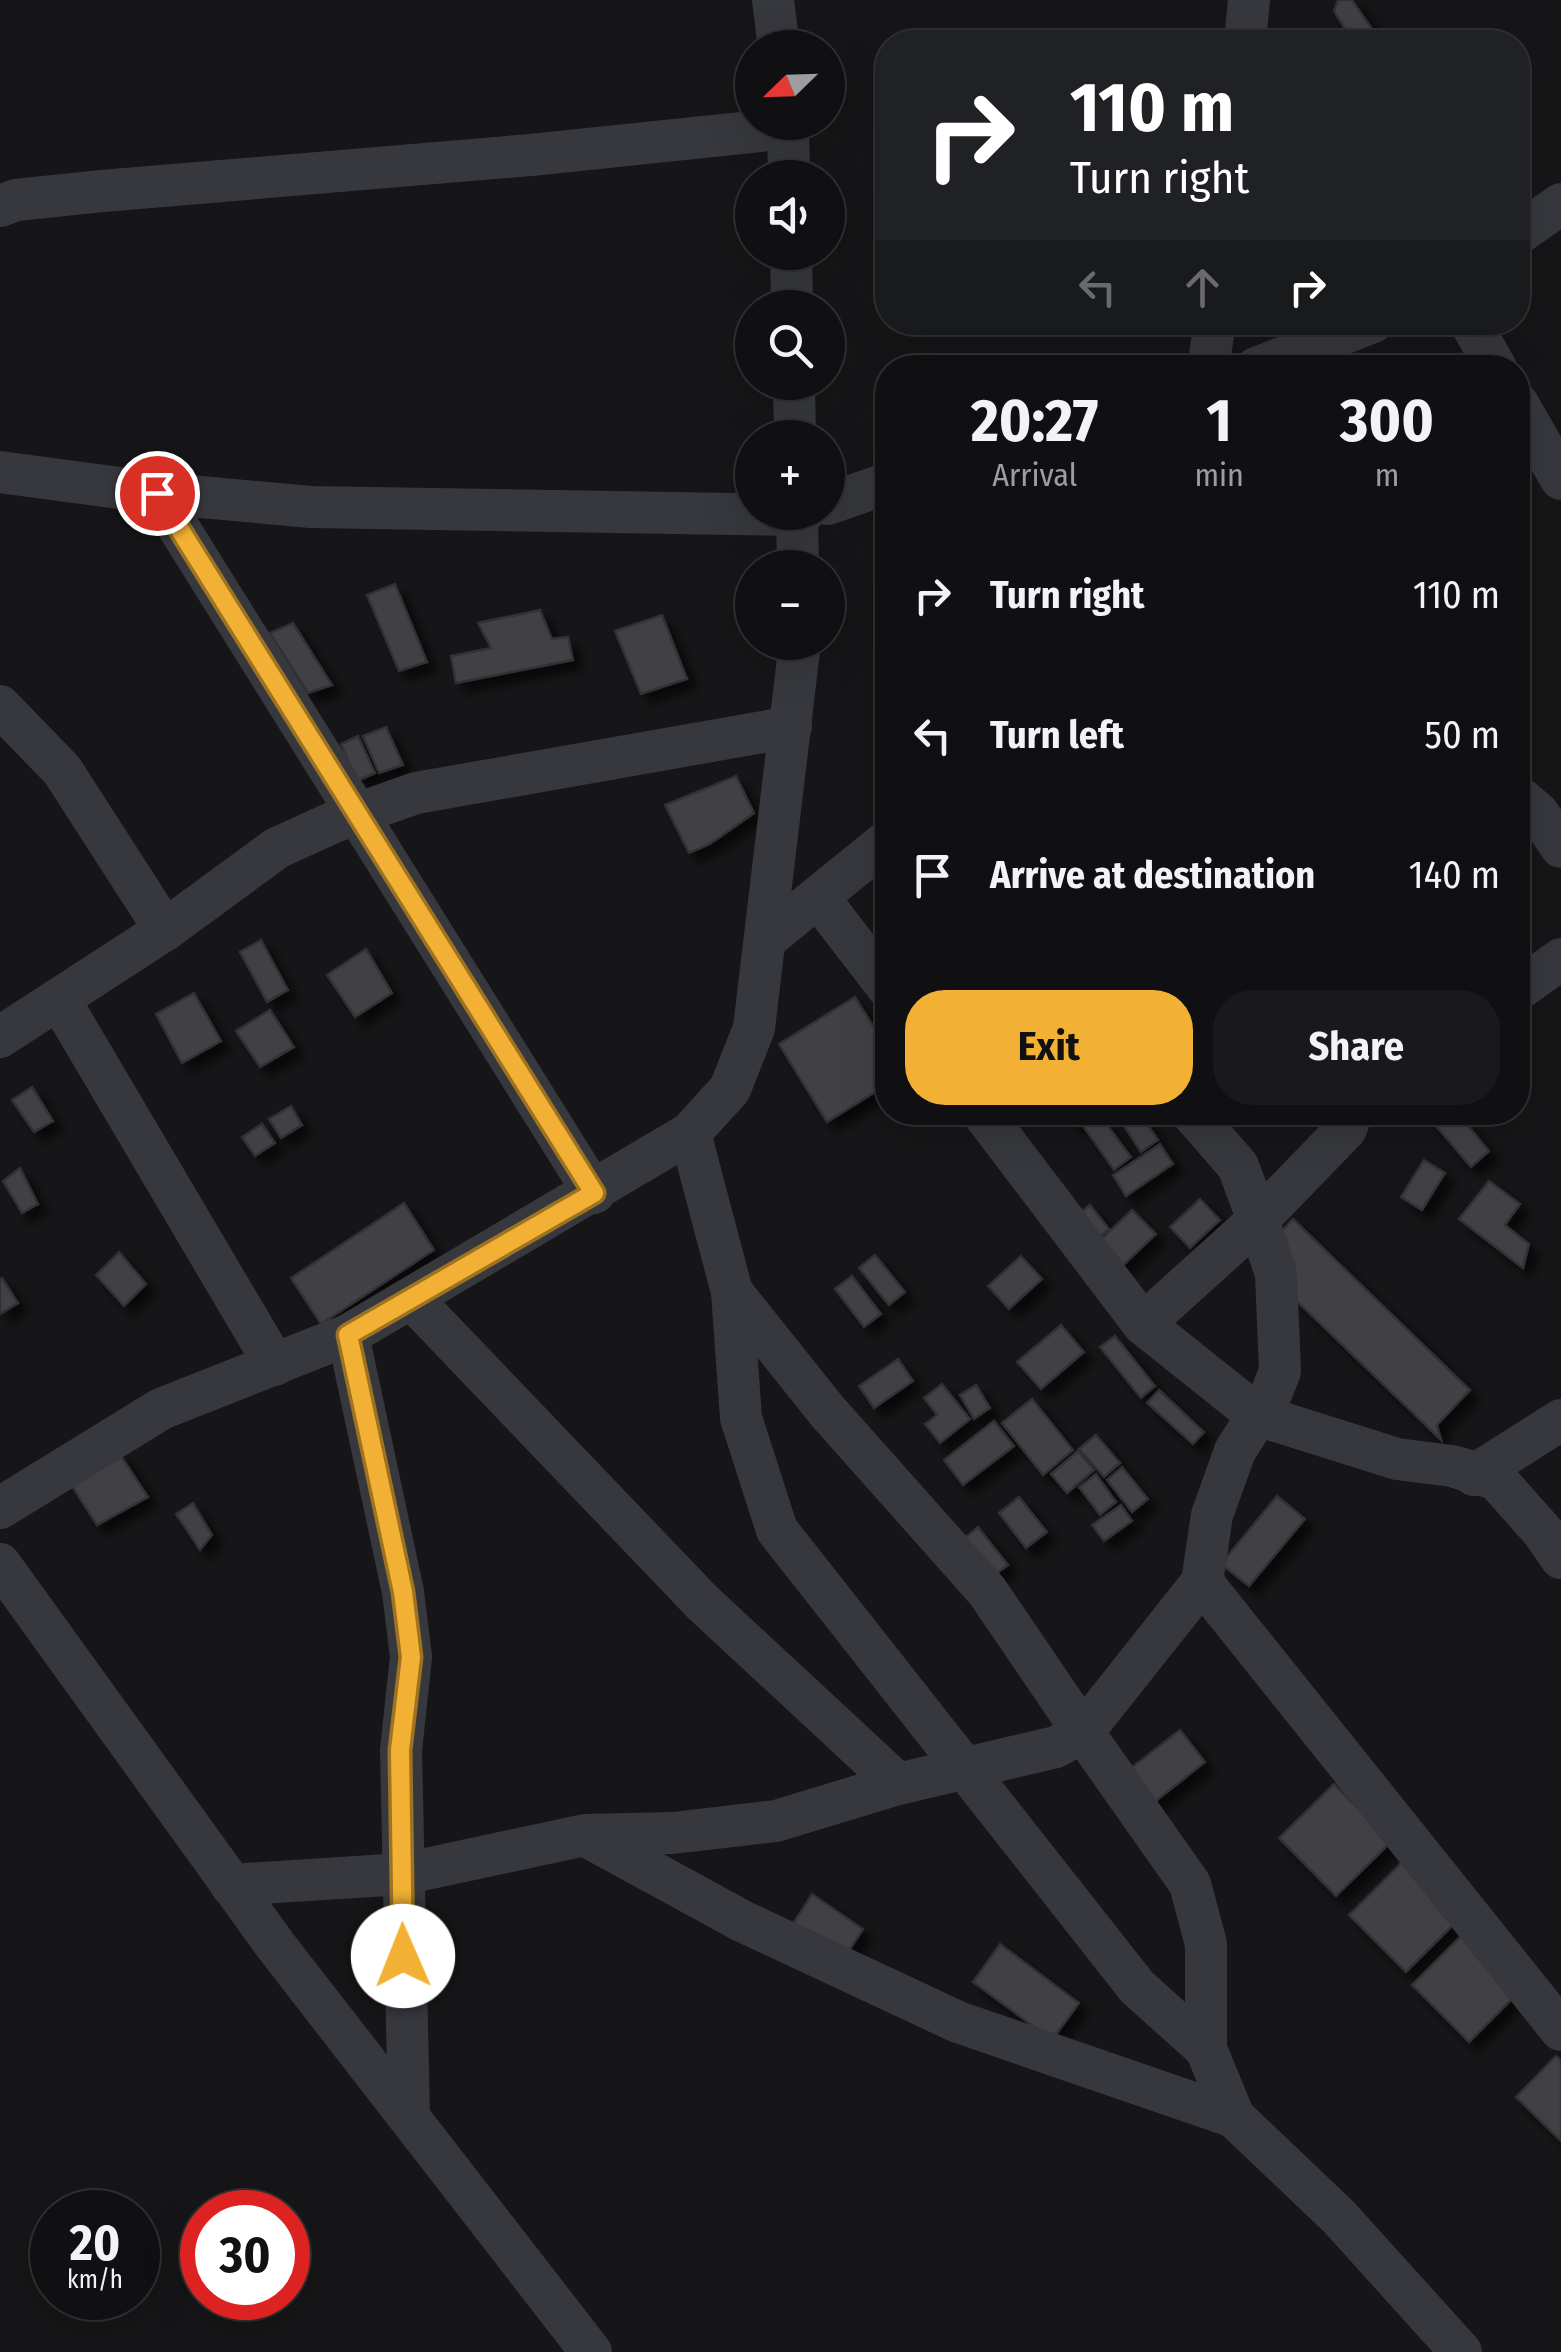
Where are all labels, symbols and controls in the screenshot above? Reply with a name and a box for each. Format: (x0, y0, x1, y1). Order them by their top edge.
north arrow (735, 30, 845, 140)
map controls (735, 30, 845, 660)
text: 110 m (1070, 66, 1234, 150)
icon: right (905, 70, 1035, 200)
text: Turn right (1070, 151, 1249, 205)
button: sound (735, 160, 845, 270)
icon: left (1070, 260, 1125, 315)
icon: ahead (1175, 260, 1230, 315)
icon: right (1280, 260, 1335, 315)
button: search (735, 290, 845, 400)
text: 20:27 (971, 385, 1098, 457)
text: 1 (1207, 385, 1232, 457)
text: 300 (1340, 385, 1434, 457)
button: + (735, 420, 845, 530)
pin (115, 451, 200, 536)
text: Arrival (992, 456, 1077, 494)
text: min (1194, 456, 1244, 494)
text: m (1375, 456, 1399, 494)
icon: arrive (130, 466, 185, 521)
button: − (735, 550, 845, 660)
icon: right (905, 568, 960, 623)
text: Turn right (990, 572, 1144, 618)
text: 110 m (1413, 572, 1500, 618)
icon: left (905, 708, 960, 763)
text: Turn left (990, 712, 1124, 758)
text: 50 m (1425, 712, 1500, 758)
icon: arrive (905, 848, 960, 903)
text: Arrive at destination (990, 852, 1315, 898)
text: 140 m (1409, 852, 1500, 898)
button: Exit (905, 990, 1193, 1105)
button: Share (1213, 990, 1500, 1105)
position arrow (351, 1904, 455, 2008)
speed limit sign: 30 (180, 2190, 310, 2320)
text: 20 (70, 2213, 120, 2273)
text: km/h (67, 2265, 123, 2295)

